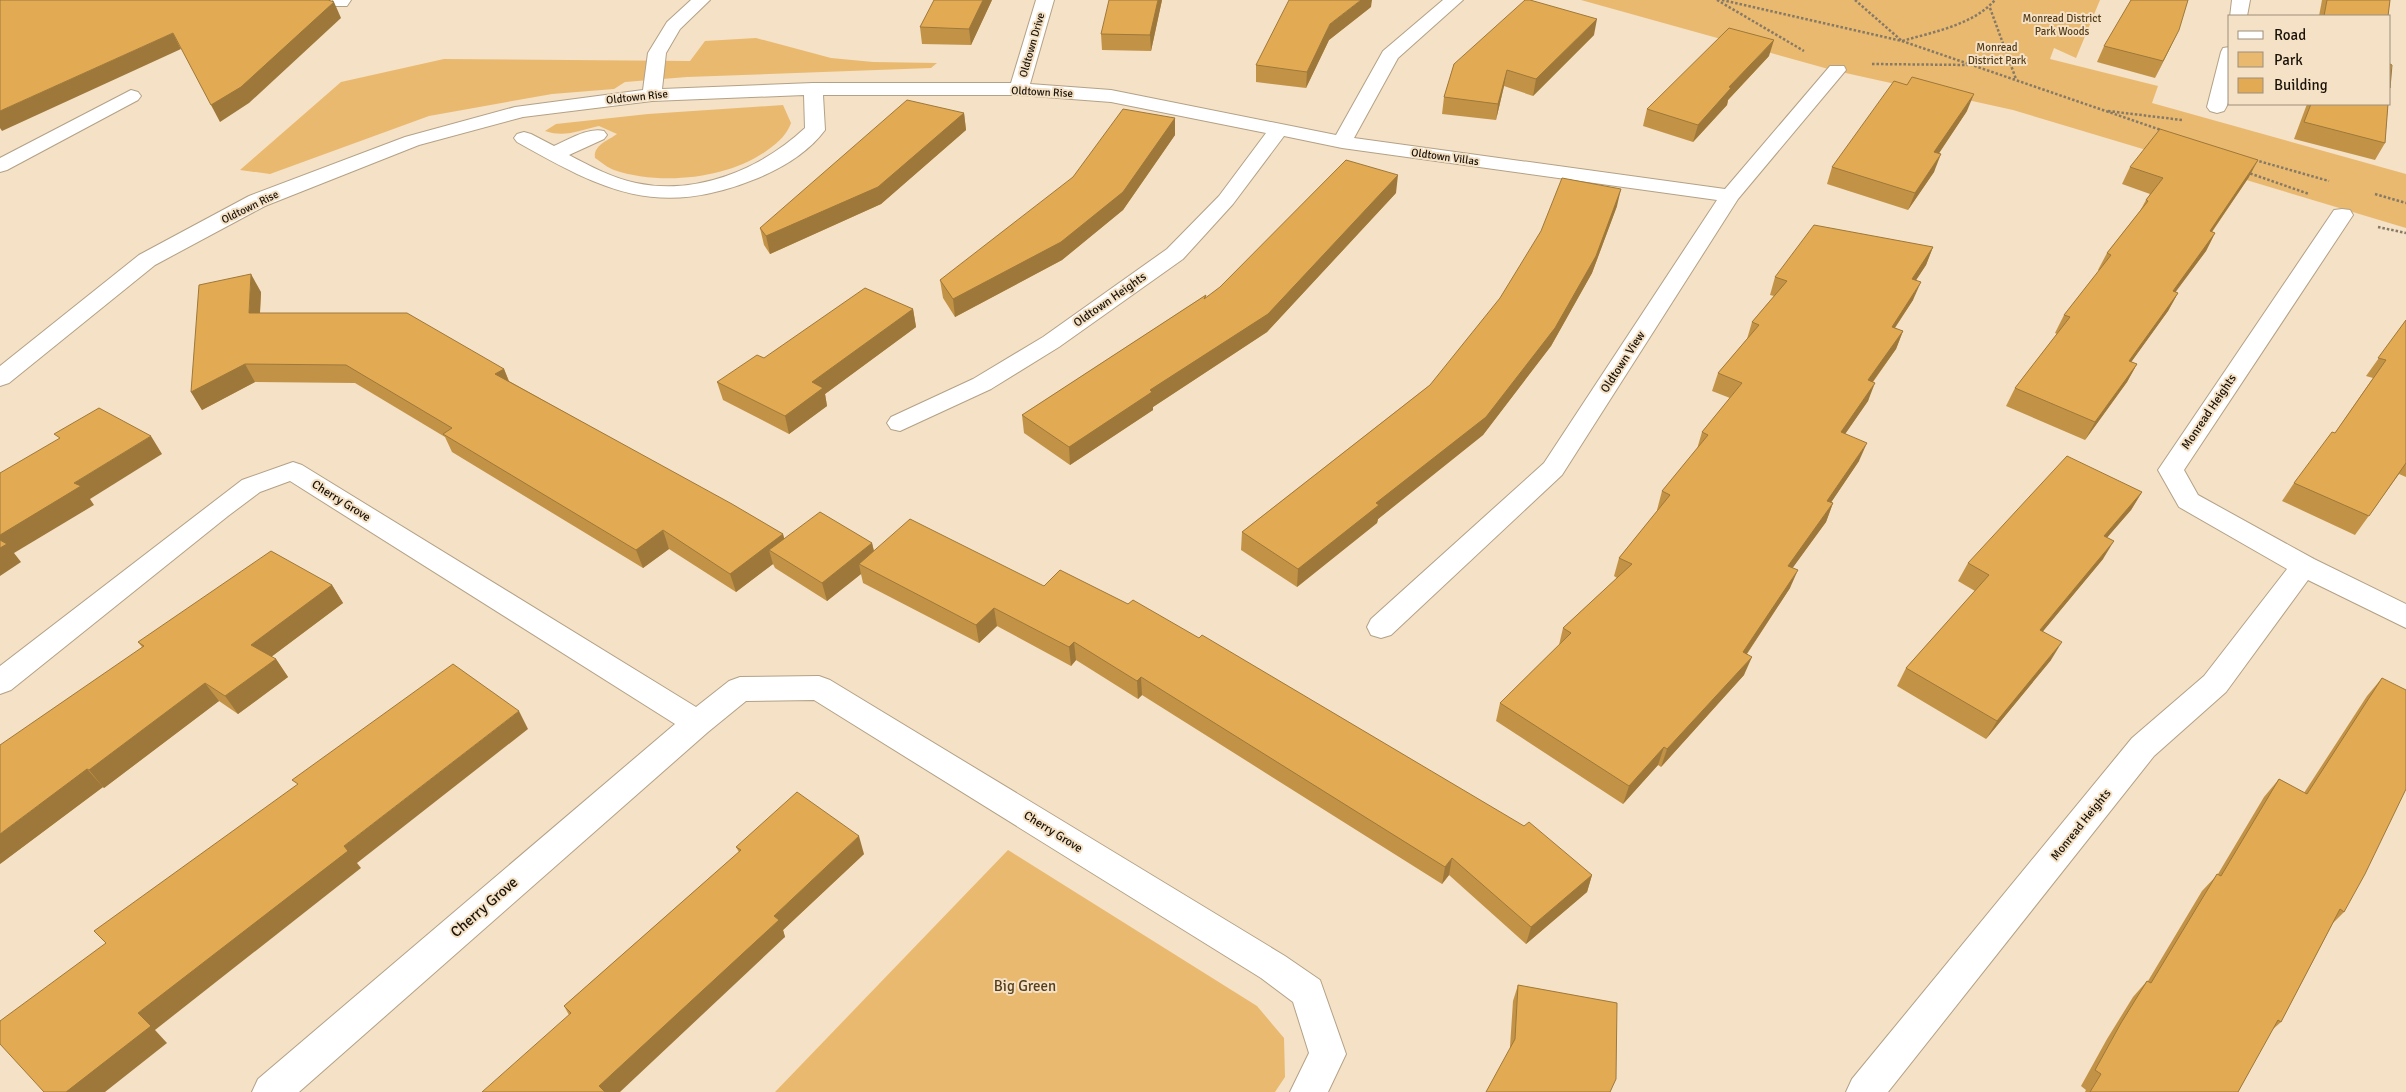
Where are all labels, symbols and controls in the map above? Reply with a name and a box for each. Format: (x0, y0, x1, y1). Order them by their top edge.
street label: Oldtown Drive (1017, 11, 1047, 79)
park label: Monread District Park Woods (2023, 12, 2102, 38)
legend (2228, 15, 2391, 105)
text: Road (2274, 26, 2306, 44)
park label: Monread District Park (1968, 41, 2027, 67)
text: Park (2274, 51, 2303, 69)
text: Building (2274, 76, 2328, 94)
street label: Oldtown Rise (1011, 84, 1073, 100)
street label: Oldtown Rise (606, 87, 668, 107)
street label: Oldtown Villas (1410, 146, 1480, 168)
street label: Oldtown Rise (219, 188, 281, 226)
street label: Oldtown Heights (1071, 269, 1149, 331)
street label: Oldtown View (1598, 328, 1649, 396)
street label: Monread Heights (2178, 372, 2240, 452)
street label: Cherry Grove (309, 477, 373, 525)
street label: Monread Heights (2048, 786, 2114, 864)
street label: Cherry Grove (1021, 808, 1085, 856)
street label: Cherry Grove (447, 873, 521, 941)
park label: Big Green (994, 977, 1056, 995)

